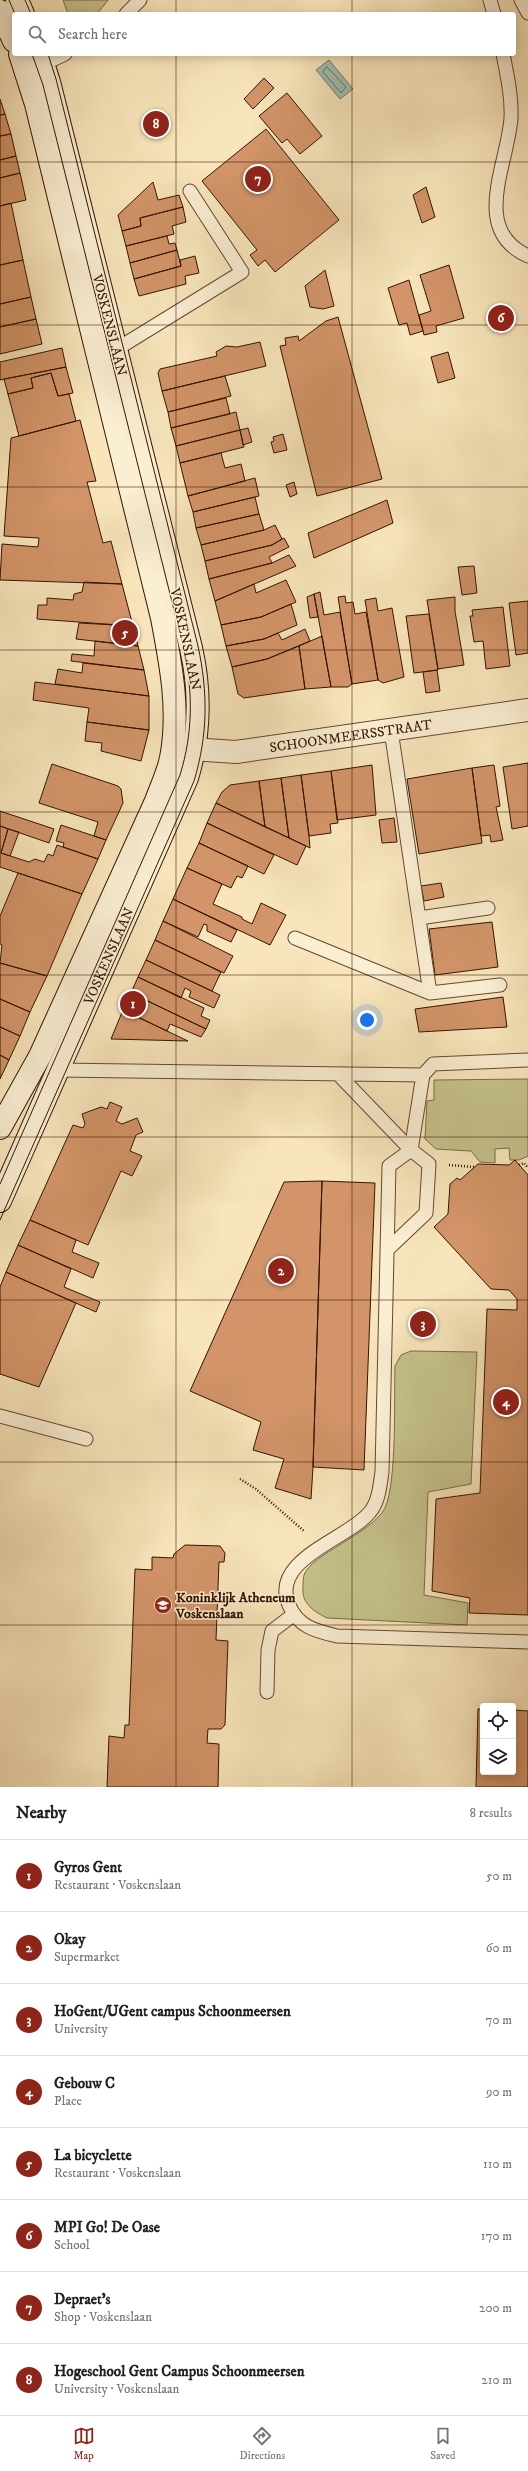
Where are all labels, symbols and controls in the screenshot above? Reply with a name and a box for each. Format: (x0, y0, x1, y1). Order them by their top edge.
search box (12, 12, 516, 56)
icon: search (26, 23, 48, 45)
text: Search here (58, 25, 127, 44)
pin: 8 (143, 109, 169, 139)
pin: 7 (245, 164, 271, 194)
street label: VOSKENSLAAN (87, 272, 130, 378)
pin: 6 (488, 303, 514, 333)
street label: VOSKENSLAAN (165, 586, 205, 692)
pin: 5 (112, 618, 138, 648)
street label: SCHOONMEERSSTRAAT (268, 716, 434, 757)
street label: VOSKENSLAAN (80, 905, 139, 1008)
pin: 1 (120, 989, 146, 1019)
your location (357, 1010, 377, 1030)
pin: 2 (268, 1256, 294, 1286)
pin: 3 (410, 1309, 436, 1339)
pin: 4 (493, 1387, 519, 1417)
place label: Koninklijk Atheneum Voskenslaan (175, 1589, 296, 1623)
school or university icon: Koninklijk Atheneum Voskenslaan (153, 1595, 173, 1615)
map controls (480, 1703, 516, 1775)
button: locate (480, 1703, 516, 1739)
button: layers (480, 1739, 516, 1775)
text: Nearby (16, 1802, 66, 1824)
text: 8 results (470, 1805, 512, 1821)
text: Gyros Gent (54, 1858, 122, 1877)
text: 1 (27, 1868, 31, 1884)
text: 50 m (486, 1868, 512, 1884)
text: Restaurant · Voskenslaan (54, 1877, 181, 1893)
text: Okay (54, 1930, 85, 1949)
text: 2 (26, 1940, 32, 1956)
text: 60 m (486, 1940, 512, 1956)
text: Supermarket (54, 1949, 120, 1965)
text: HoGent/UGent campus Schoonmeersen (54, 2002, 291, 2021)
text: 3 (27, 2012, 31, 2028)
text: 70 m (486, 2012, 512, 2028)
text: University (54, 2021, 108, 2037)
text: Gebouw C (54, 2074, 115, 2093)
text: 4 (25, 2084, 33, 2100)
text: 90 m (486, 2084, 512, 2100)
text: Place (54, 2093, 82, 2109)
text: La bicyclette (54, 2146, 132, 2165)
text: 5 (26, 2156, 32, 2172)
text: 110 m (483, 2156, 512, 2172)
text: Restaurant · Voskenslaan (54, 2165, 181, 2181)
text: MPI Go! De Oase (54, 2218, 160, 2237)
text: 6 (26, 2228, 32, 2244)
text: 170 m (481, 2228, 512, 2244)
text: School (54, 2237, 90, 2253)
text: Depraet's (54, 2290, 110, 2309)
text: 7 (26, 2300, 32, 2316)
text: 200 m (479, 2300, 512, 2316)
text: Shop · Voskenslaan (54, 2309, 152, 2325)
text: Hogeschool Gent Campus Schoonmeersen (54, 2362, 305, 2381)
text: 8 (26, 2372, 32, 2388)
text: 210 m (481, 2372, 512, 2388)
text: University · Voskenslaan (54, 2381, 179, 2397)
tab: Map (73, 2425, 95, 2463)
tab: Directions (240, 2425, 285, 2463)
tab: Saved (430, 2425, 455, 2463)

